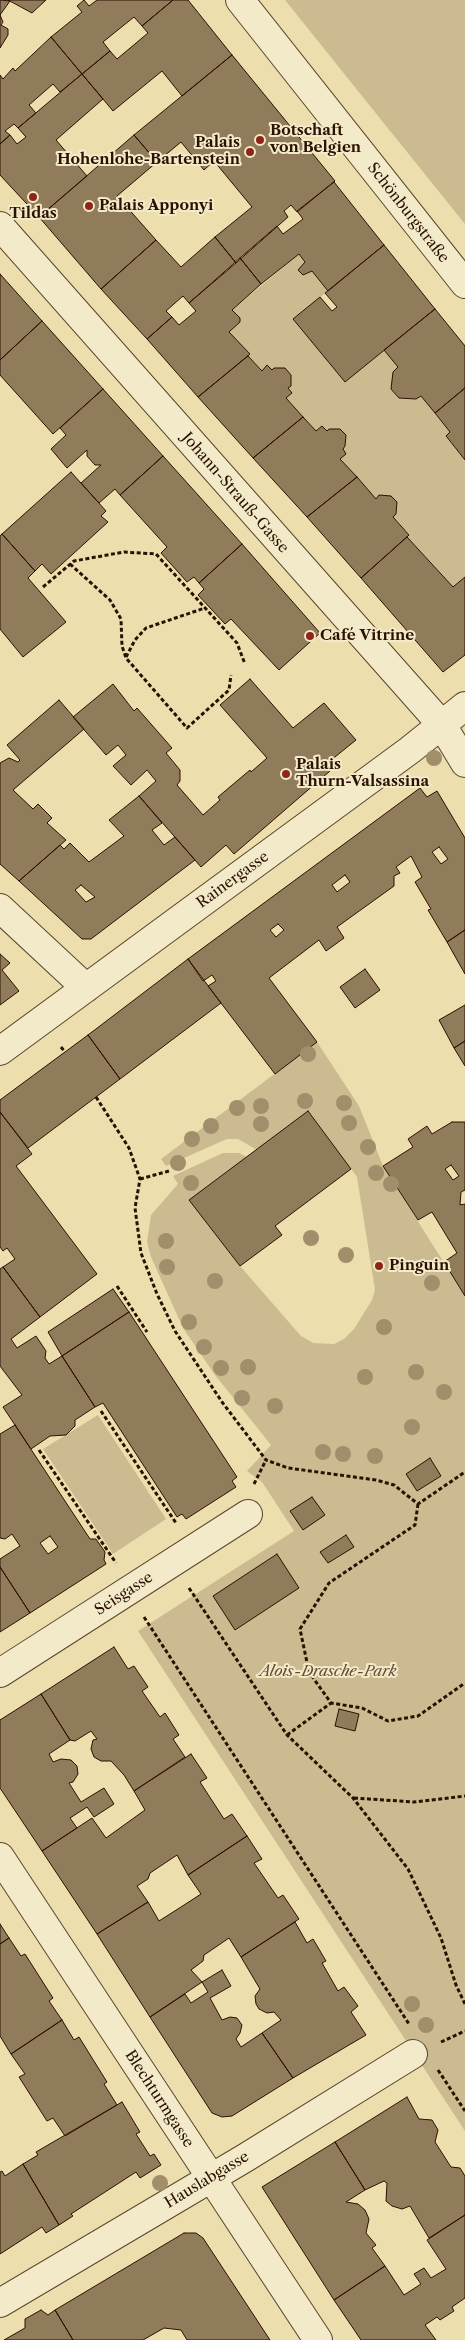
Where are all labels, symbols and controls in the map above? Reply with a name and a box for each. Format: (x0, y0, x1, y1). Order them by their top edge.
place label: Botschaft von Belgien (270, 122, 361, 157)
place label: Palais Hohenlohe-Bartenstein (57, 134, 240, 169)
marker: Botschaft von Belgien (254, 134, 266, 146)
marker: Palais Hohenlohe-Bartenstein (244, 146, 256, 158)
street label: Schönburgstraße (363, 159, 453, 267)
marker: Tildas (27, 191, 39, 203)
place label: Palais Apponyi (99, 197, 213, 215)
marker: Palais Apponyi (83, 200, 95, 212)
place label: Tildas (9, 205, 57, 223)
street label: Johann-Strauß-Gasse (178, 429, 292, 557)
place label: Café Vitrine (320, 627, 414, 645)
marker: Café Vitrine (304, 630, 316, 642)
place label: Palais Thurn-Valsassina (296, 756, 429, 791)
marker: Palais Thurn-Valsassina (280, 768, 292, 780)
street label: Rainergasse (193, 848, 273, 912)
place label: Pinguin (389, 1257, 449, 1275)
marker: Pinguin (373, 1260, 385, 1272)
street label: Seisgasse (92, 1569, 156, 1619)
park label: Alois-Drasche-Park (259, 1663, 397, 1681)
street label: Blechturmgasse (121, 2047, 197, 2151)
street label: Hauslabgasse (162, 2148, 252, 2212)

